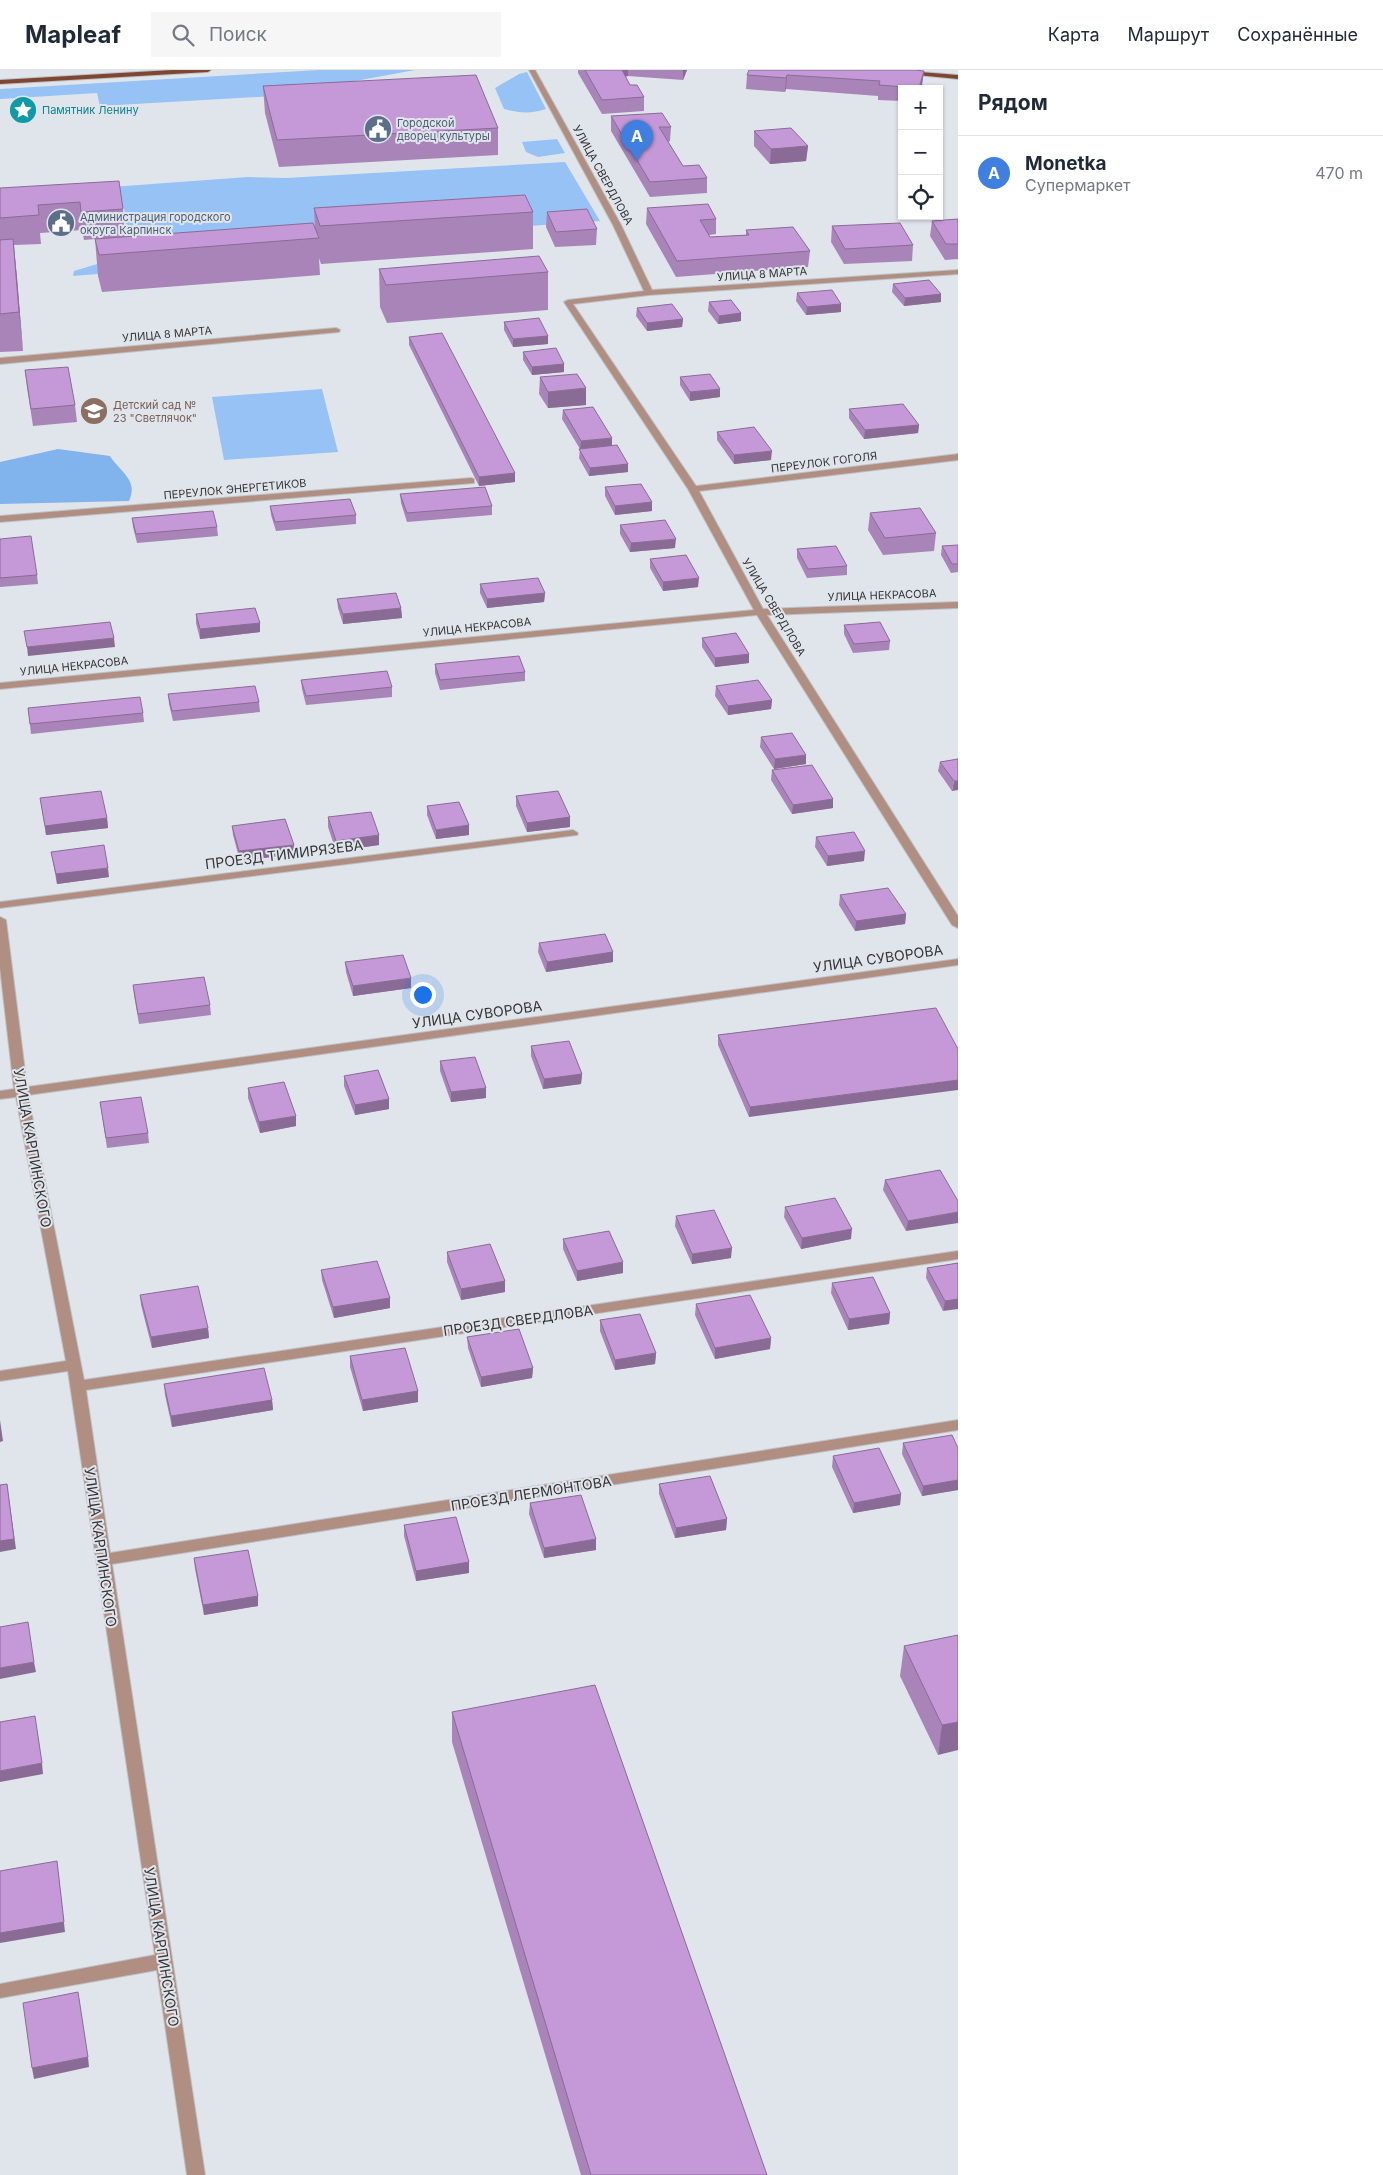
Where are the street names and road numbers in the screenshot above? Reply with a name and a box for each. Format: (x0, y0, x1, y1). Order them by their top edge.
street label: УЛИЦА СВЕРДЛОВА (570, 123, 636, 228)
street label: УЛИЦА 8 МАРТА (716, 264, 808, 284)
street label: УЛИЦА 8 МАРТА (121, 323, 213, 345)
street label: ПЕРЕУЛОК ГОГОЛЯ (770, 449, 878, 475)
street label: ПЕРЕУЛОК ЭНЕРГЕТИКОВ (163, 476, 307, 502)
street label: УЛИЦА СВЕРДЛОВА (739, 556, 809, 659)
street label: УЛИЦА НЕКРАСОВА (827, 586, 937, 604)
street label: УЛИЦА НЕКРАСОВА (422, 614, 532, 640)
street label: УЛИЦА НЕКРАСОВА (19, 653, 129, 679)
street label: ПРОЕЗД ТИМИРЯЗЕВА (204, 836, 364, 872)
street label: УЛИЦА СУВОРОВА (812, 940, 944, 976)
street label: УЛИЦА СУВОРОВА (411, 996, 543, 1032)
street label: УЛИЦА КАРПИНСКОГО (11, 1067, 55, 1229)
street label: ПРОЕЗД СВЕРДЛОВА (442, 1301, 594, 1339)
street label: УЛИЦА КАРПИНСКОГО (81, 1466, 121, 1628)
street label: ПРОЕЗД ЛЕРМОНТОВА (450, 1472, 613, 1514)
street label: УЛИЦА КАРПИНСКОГО (141, 1866, 183, 2028)

